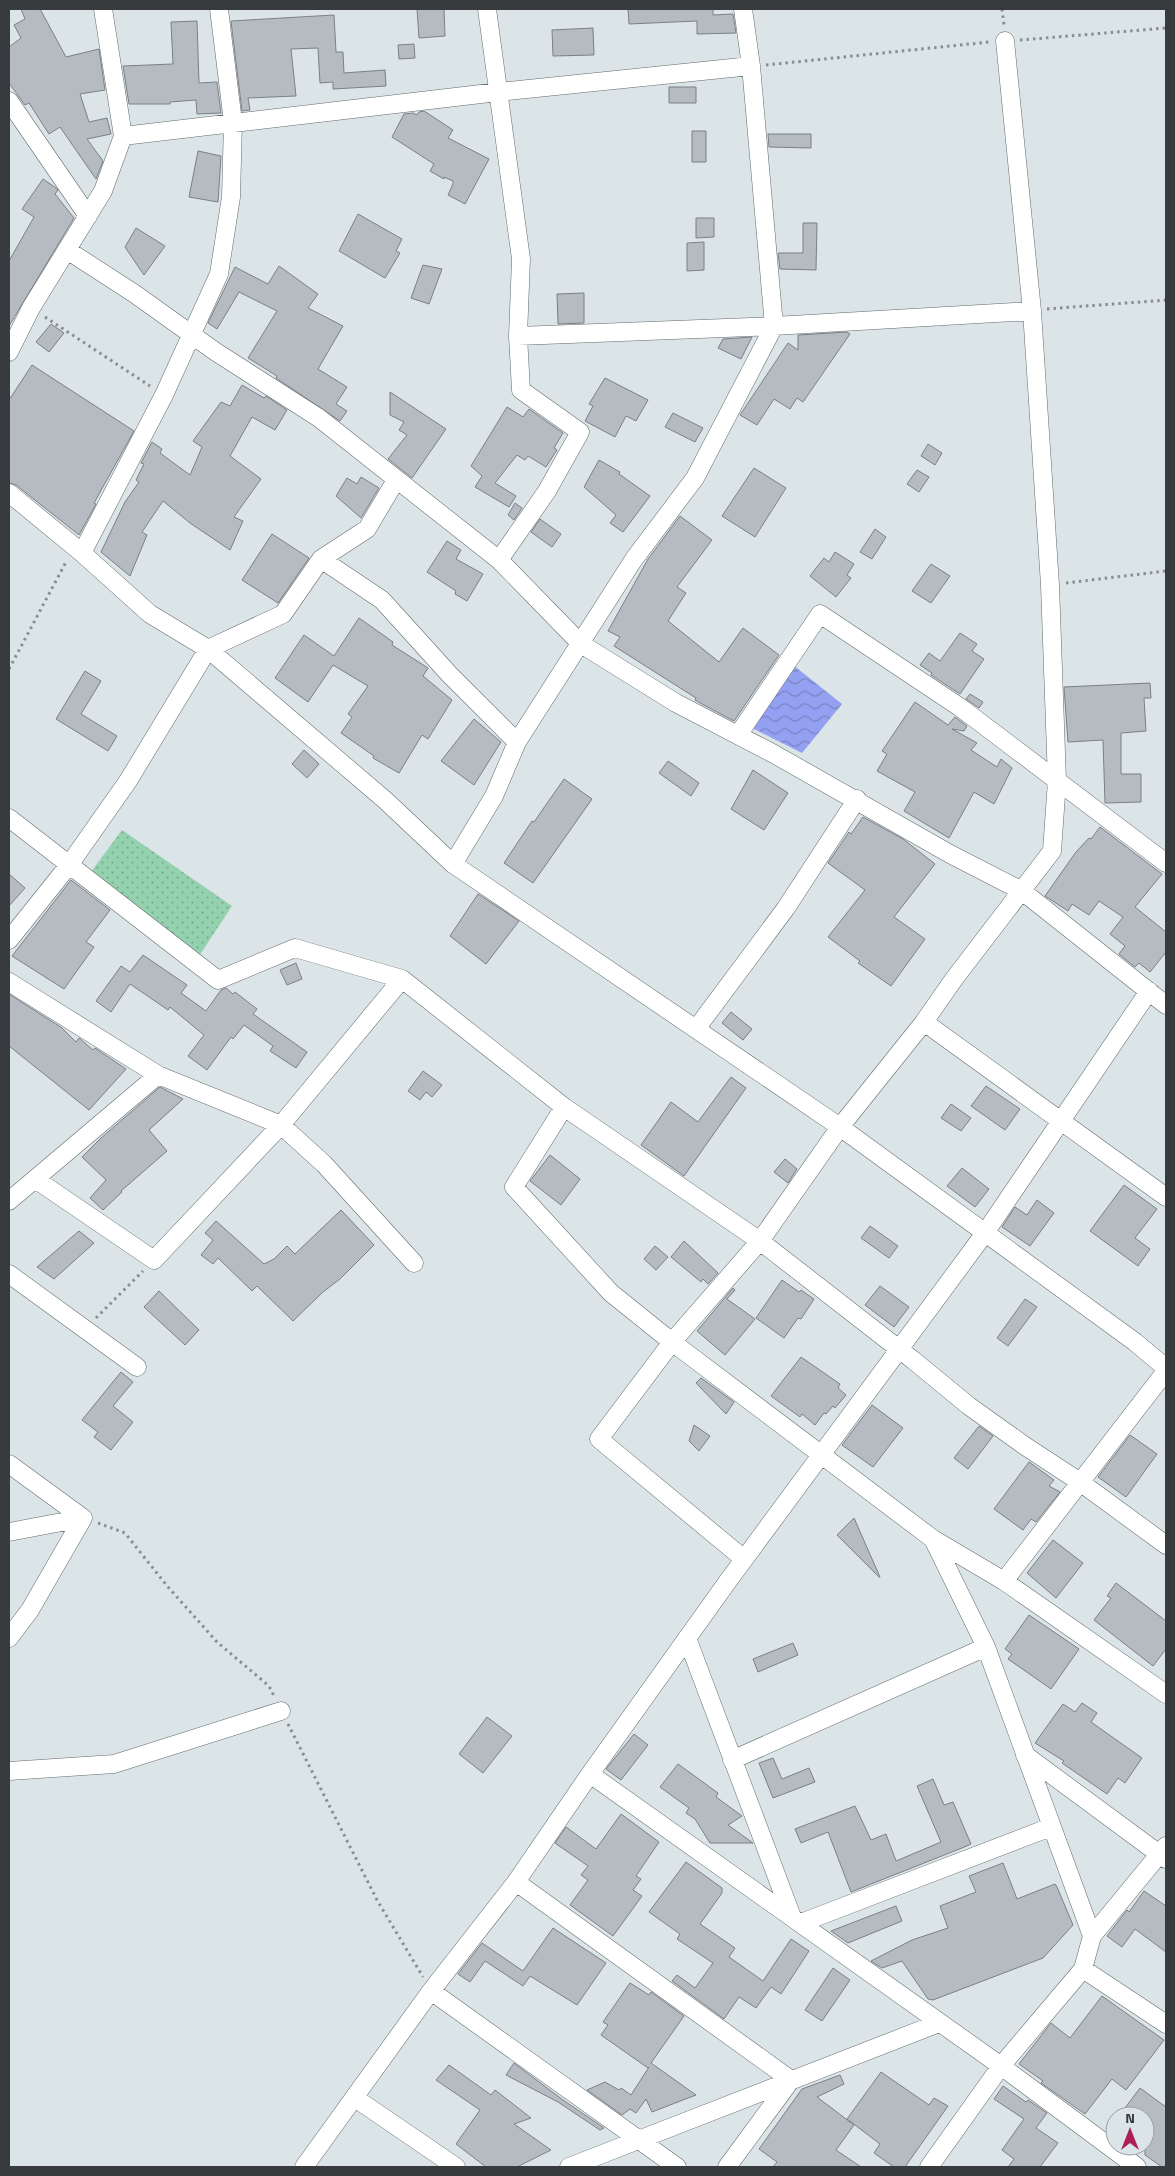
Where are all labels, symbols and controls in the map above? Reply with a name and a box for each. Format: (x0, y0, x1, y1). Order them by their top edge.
north arrow (1105, 2106, 1155, 2156)
text: N (1125, 2107, 1135, 2128)

